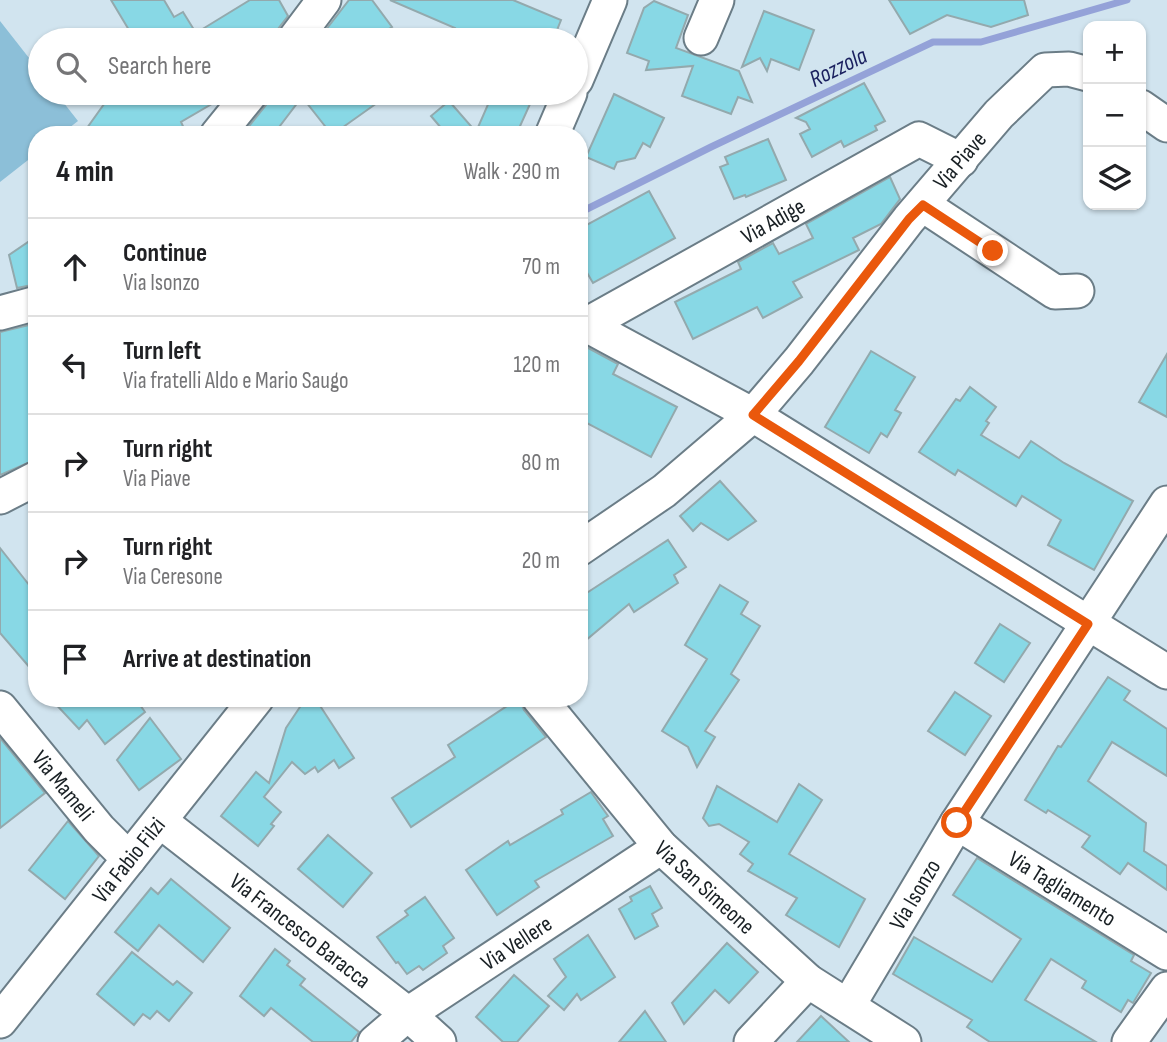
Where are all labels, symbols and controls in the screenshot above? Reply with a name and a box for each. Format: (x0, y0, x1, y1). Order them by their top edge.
map controls (1083, 21, 1146, 210)
button: + (1083, 21, 1146, 84)
search box (28, 28, 588, 105)
water label: Rozzola (805, 41, 872, 94)
icon: search (52, 48, 90, 86)
text: Search here (108, 51, 211, 82)
button: − (1083, 84, 1146, 147)
street label: Via Piave (927, 126, 993, 196)
button: layers (1083, 147, 1146, 210)
text: 4 min (56, 154, 114, 190)
text: Walk · 290 m (463, 158, 560, 186)
street label: Via Adige (736, 192, 810, 251)
route end (977, 235, 1008, 266)
text: Continue (123, 238, 207, 269)
icon: ahead (56, 248, 94, 286)
text: 70 m (522, 253, 560, 281)
text: Via Isonzo (123, 269, 200, 297)
text: Turn left (123, 336, 201, 367)
icon: left (56, 346, 94, 384)
text: 120 m (514, 351, 560, 379)
text: Via fratelli Aldo e Mario Saugo (123, 367, 349, 395)
text: Turn right (123, 434, 212, 465)
icon: right (56, 444, 94, 482)
text: 80 m (521, 449, 560, 477)
text: Via Piave (123, 465, 191, 493)
text: Turn right (123, 532, 212, 563)
icon: right (56, 542, 94, 580)
text: 20 m (522, 547, 560, 575)
text: Via Ceresone (123, 563, 223, 591)
icon: arrive (56, 640, 94, 678)
text: Arrive at destination (123, 644, 311, 675)
street label: Via Mameli (26, 745, 100, 827)
route start (941, 807, 972, 838)
street label: Via Fabio Filzi (86, 812, 172, 909)
street label: Via San Simeone (648, 835, 760, 941)
street label: Via Tagliamento (1003, 845, 1121, 933)
street label: Via Isonzo (884, 855, 947, 935)
street label: Via Francesco Baracca (224, 868, 376, 995)
street label: Via Vellere (476, 910, 558, 977)

